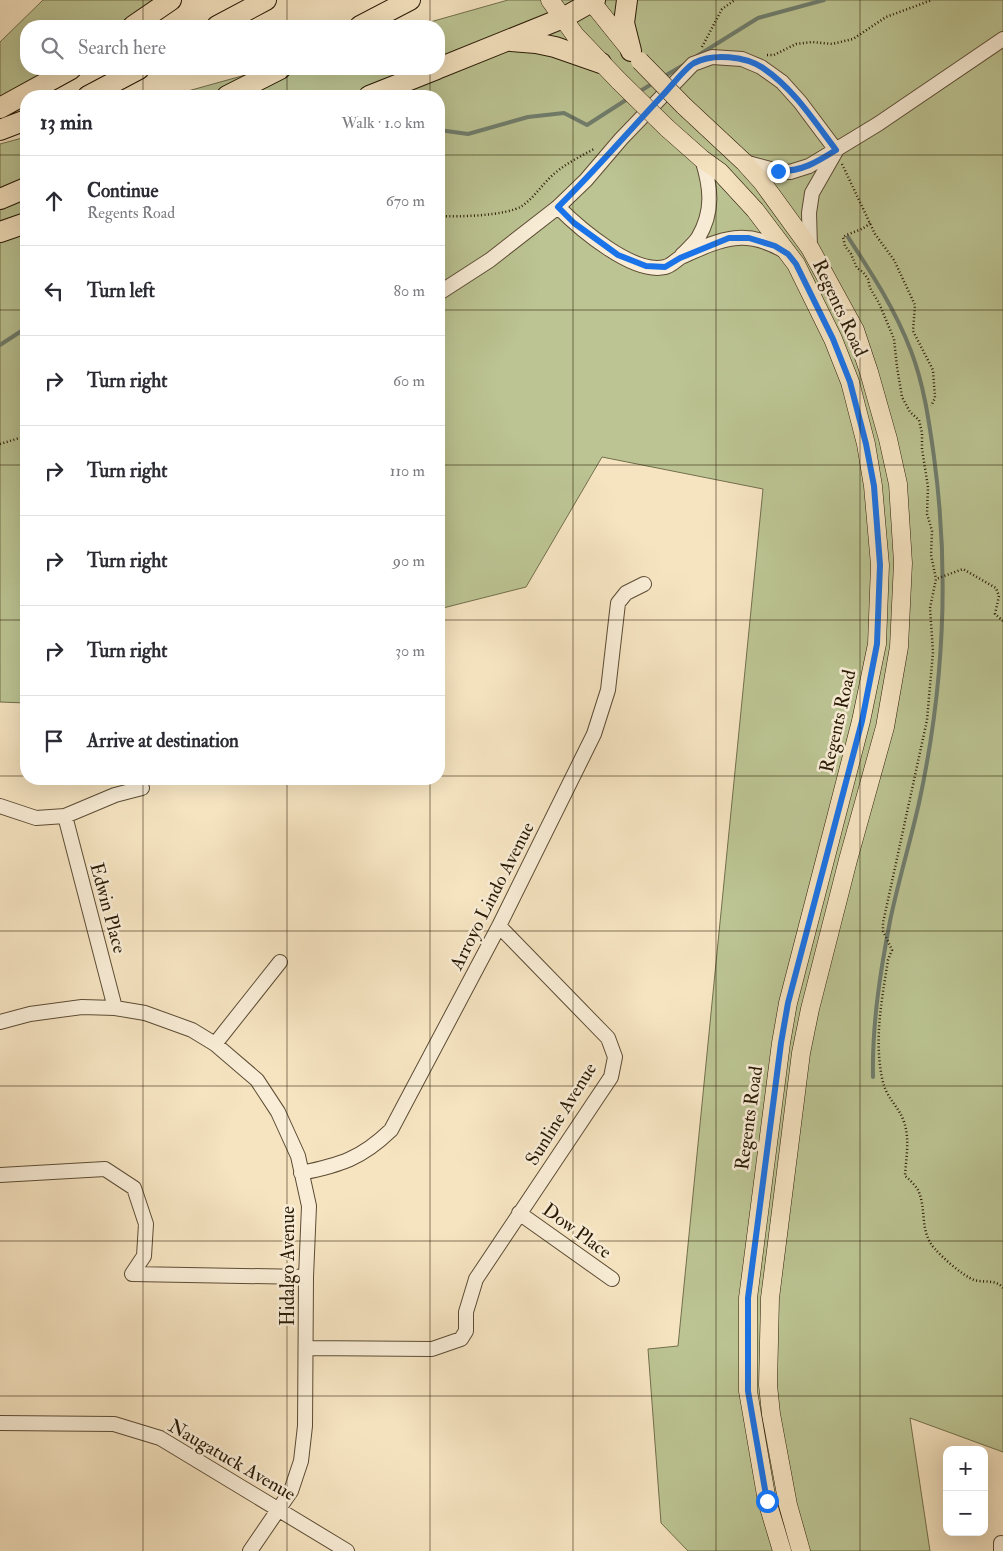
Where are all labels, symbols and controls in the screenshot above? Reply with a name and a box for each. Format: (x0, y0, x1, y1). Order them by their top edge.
search box (20, 20, 445, 75)
icon: search (38, 34, 66, 62)
text: Search here (78, 36, 166, 60)
text: 13 min (40, 109, 93, 136)
text: Walk · 1.0 km (341, 113, 425, 133)
route end (767, 160, 790, 183)
text: Continue (87, 179, 158, 203)
icon: ahead (40, 187, 68, 215)
text: 670 m (386, 191, 425, 211)
text: Regents Road (87, 203, 175, 223)
street label: Regents Road (807, 255, 873, 361)
icon: left (40, 277, 68, 305)
text: Turn left (87, 279, 155, 303)
text: 80 m (394, 281, 425, 301)
icon: right (40, 367, 68, 395)
text: Turn right (87, 369, 167, 393)
text: 60 m (393, 371, 425, 391)
icon: right (40, 457, 68, 485)
text: Turn right (87, 459, 167, 483)
text: 110 m (390, 461, 425, 481)
icon: right (40, 547, 68, 575)
text: Turn right (87, 549, 167, 573)
text: 90 m (393, 551, 425, 571)
icon: right (40, 637, 68, 665)
text: Turn right (87, 639, 167, 663)
text: 30 m (395, 641, 425, 661)
street label: Regents Road (815, 667, 862, 775)
icon: arrive (40, 727, 68, 755)
text: Arrive at destination (87, 729, 239, 753)
street label: Arroyo Lindo Avenue (444, 818, 540, 975)
street label: Edwin Place (84, 860, 132, 956)
street label: Sunline Avenue (520, 1058, 602, 1170)
street label: Regents Road (730, 1064, 768, 1172)
street label: Dow Place (538, 1198, 616, 1264)
street label: Hidalgo Avenue (276, 1206, 300, 1326)
street label: Naugatuck Avenue (164, 1414, 300, 1506)
map controls (943, 1446, 988, 1536)
button: + (943, 1446, 988, 1491)
route start (756, 1490, 779, 1513)
button: − (943, 1491, 988, 1536)

